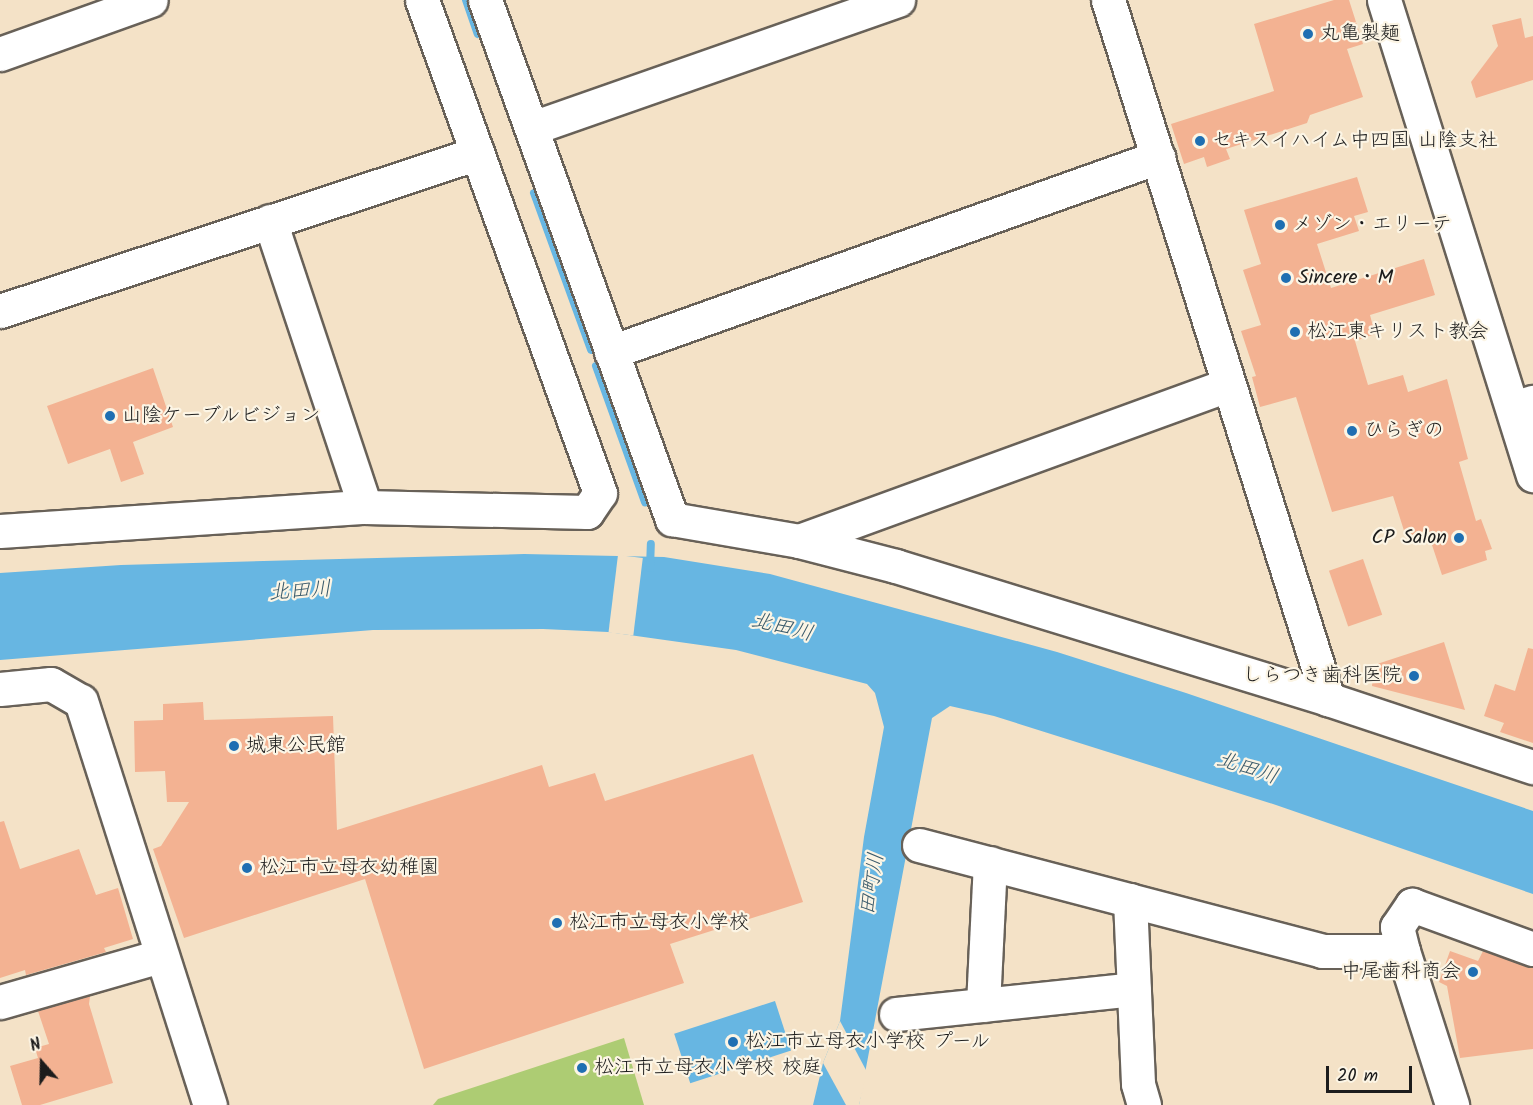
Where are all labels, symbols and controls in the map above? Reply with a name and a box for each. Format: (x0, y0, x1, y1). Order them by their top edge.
place label: 丸亀製麺 (1320, 22, 1400, 46)
marker: 丸亀製麺 (1301, 27, 1315, 41)
place label: セキスイハイム中四国 山陰支社 (1212, 129, 1500, 153)
marker: セキスイハイム中四国 山陰支社 (1193, 134, 1207, 148)
place label: メゾン・エリーテ (1292, 213, 1452, 237)
marker: メゾン・エリーテ (1273, 218, 1287, 232)
place label: Sincere・M (1298, 266, 1393, 290)
marker: Sincere・M (1279, 271, 1293, 285)
place label: 松江東キリスト教会 (1307, 320, 1487, 344)
marker: 松江東キリスト教会 (1288, 325, 1302, 339)
place label: 山陰ケーブルビジョン (122, 404, 322, 428)
marker: 山陰ケーブルビジョン (103, 409, 117, 423)
place label: ひらぎの (1364, 419, 1444, 443)
marker: ひらぎの (1345, 424, 1359, 438)
place label: CP Salon (1372, 526, 1447, 550)
marker: CP Salon (1452, 531, 1466, 545)
water label: 北田川 (268, 577, 332, 607)
water label: 北田川 (748, 608, 816, 648)
place label: しらつき歯科医院 (1242, 664, 1402, 688)
marker: しらつき歯科医院 (1407, 669, 1421, 683)
place label: 城東公民館 (246, 734, 346, 758)
marker: 城東公民館 (227, 739, 241, 753)
water label: 北田川 (1213, 747, 1281, 791)
water label: 田町川 (856, 851, 890, 917)
place label: 松江市立母衣幼稚園 (259, 856, 439, 880)
marker: 松江市立母衣幼稚園 (240, 861, 254, 875)
place label: 松江市立母衣小学校 (569, 911, 749, 935)
marker: 松江市立母衣小学校 (550, 916, 564, 930)
place label: 中尾歯科商会 (1341, 960, 1461, 984)
marker: 中尾歯科商会 (1466, 965, 1480, 979)
place label: 松江市立母衣小学校 プール (745, 1030, 992, 1054)
text: N (27, 1032, 45, 1059)
north arrow (12, 1033, 72, 1093)
marker: 松江市立母衣小学校 プール (726, 1035, 740, 1049)
scale bar (1329, 1054, 1414, 1092)
place label: 松江市立母衣小学校 校庭 (594, 1056, 822, 1080)
marker: 松江市立母衣小学校 校庭 (575, 1061, 589, 1075)
text: 20 m (1337, 1062, 1378, 1091)

